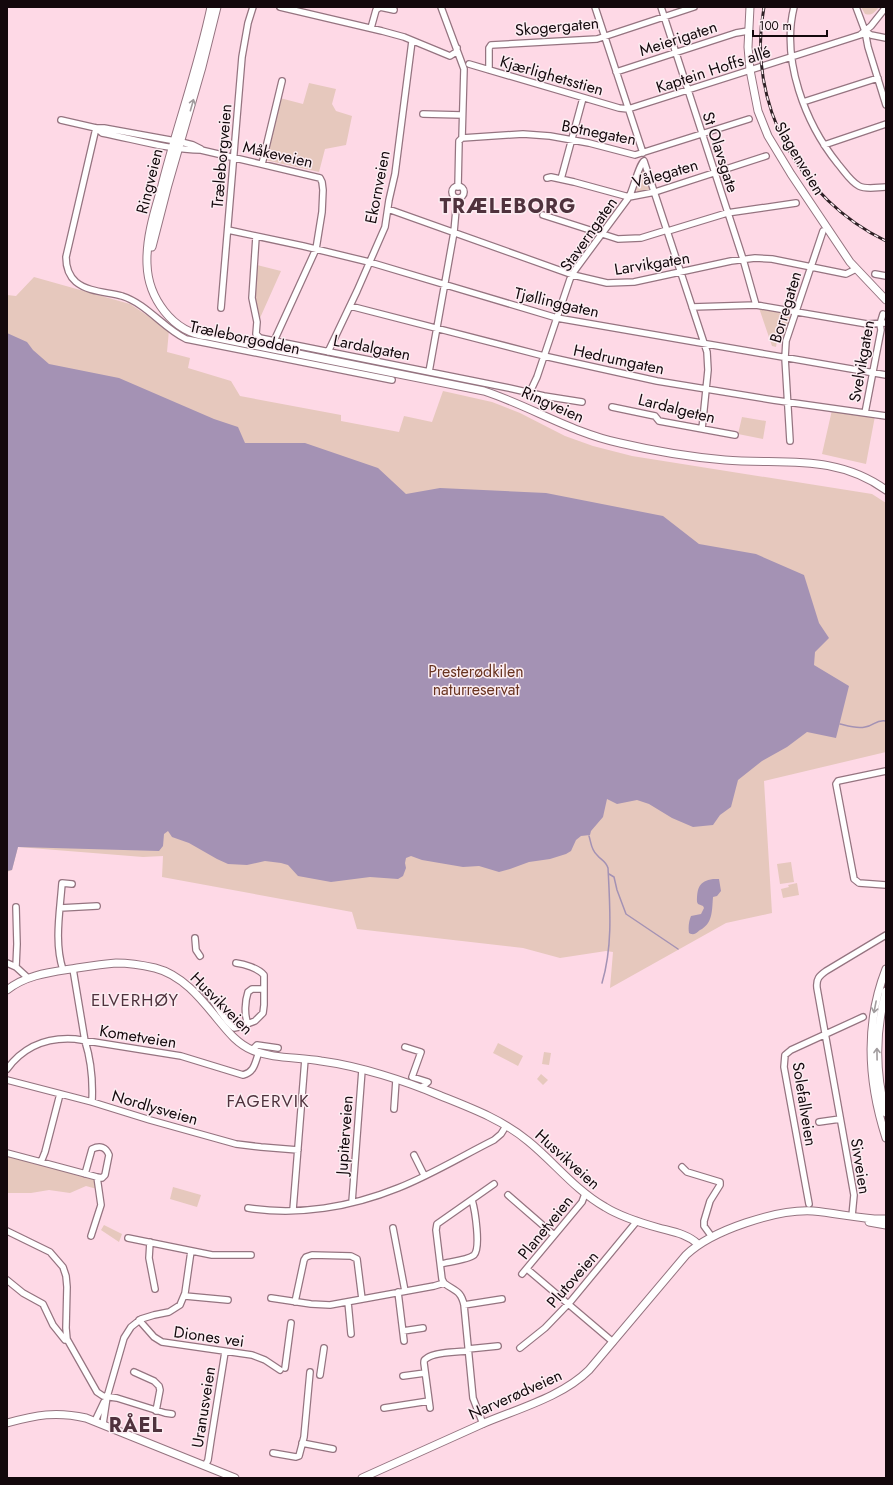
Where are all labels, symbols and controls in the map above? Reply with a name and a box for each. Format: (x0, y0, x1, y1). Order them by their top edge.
street label: Skogergaten (514, 11, 600, 42)
scale bar (753, 12, 827, 38)
street label: Meierigaten (636, 15, 720, 62)
text: 100 m (759, 17, 792, 35)
street label: Kaptein Hoffs allé (653, 40, 773, 99)
street label: Kjærlighetsstien (497, 50, 606, 101)
one-way arrow (189, 98, 196, 111)
street label: Træleborgveien (205, 103, 238, 209)
street label: St Olavsgate (697, 109, 744, 196)
street label: Botnegaten (560, 114, 638, 151)
street label: Slagenveien (769, 117, 830, 199)
street label: Måkeveien (241, 135, 315, 174)
street label: Ringveien (130, 146, 169, 216)
street label: Ekornveien (359, 149, 396, 226)
street label: Vålegaten (630, 153, 701, 194)
district label: TRÆLEBORG (440, 192, 576, 221)
street label: Staverngaten (554, 192, 623, 276)
street label: Larvikgaten (613, 246, 691, 281)
street label: Borregaten (764, 268, 807, 346)
street label: Tjøllinggaten (512, 282, 602, 323)
street label: Træleborgodden (187, 315, 302, 360)
street label: Svelvikgaten (843, 318, 880, 404)
street label: Lardalgaten (331, 329, 412, 366)
street label: Hedrumgaten (571, 339, 667, 380)
street label: Ringveien (518, 380, 588, 428)
street label: Lardalgeten (636, 388, 718, 429)
park label: Presterødkilen naturreservat (428, 660, 524, 701)
street label: Husvikveien (185, 967, 258, 1040)
district label: ELVERHØY (91, 988, 179, 1012)
one-way arrow (871, 1000, 879, 1013)
street label: Kometveien (98, 1019, 178, 1054)
one-way arrow (874, 1048, 881, 1061)
street label: Solefallveien (787, 1060, 823, 1148)
street label: Nordlysveien (109, 1084, 201, 1131)
district label: FAGERVIK (226, 1089, 310, 1113)
street label: Jupiterveien (330, 1095, 359, 1177)
street label: Husvikveien (530, 1124, 605, 1195)
street label: Sivveien (845, 1136, 876, 1196)
street label: Planetveien (512, 1190, 578, 1264)
street label: Plutoveien (541, 1246, 604, 1313)
street label: Diones vei (172, 1320, 246, 1353)
street label: Narverødveien (465, 1364, 566, 1425)
street label: Uranusveien (186, 1365, 221, 1449)
district label: RÅEL (109, 1411, 163, 1440)

